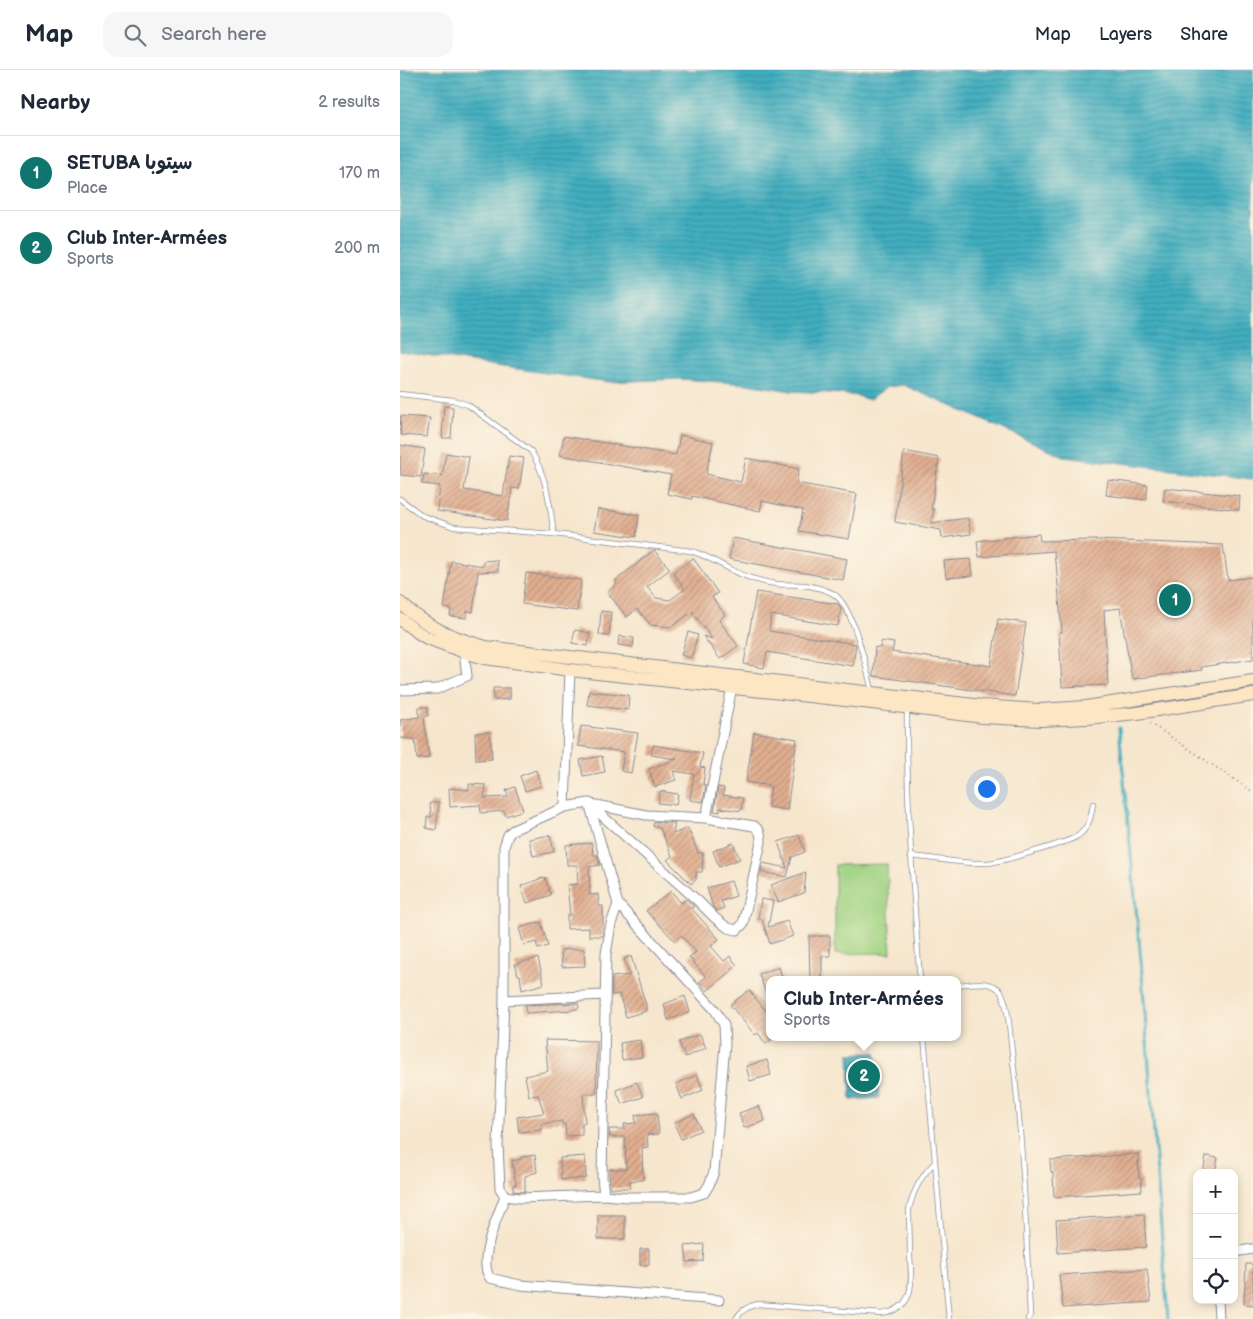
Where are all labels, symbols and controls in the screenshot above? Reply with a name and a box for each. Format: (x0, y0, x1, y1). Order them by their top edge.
search box (103, 12, 453, 57)
text: Map (25, 20, 73, 49)
icon: search (121, 21, 149, 49)
text: Search here (161, 23, 267, 46)
text: Map (1035, 24, 1071, 45)
text: Layers (1099, 24, 1152, 45)
text: Share (1180, 24, 1228, 45)
text: Nearby (20, 90, 90, 115)
text: 2 results (318, 93, 380, 112)
text: SETUBA سيتوبا (67, 152, 192, 175)
text: 1 (33, 164, 39, 183)
text: 170 m (339, 164, 380, 183)
text: Place (67, 179, 108, 198)
text: Club Inter-Armées (67, 227, 227, 250)
text: 2 (31, 239, 41, 258)
text: 200 m (334, 239, 380, 258)
text: Sports (67, 250, 114, 269)
pin: 1 (1159, 581, 1191, 619)
your location (974, 776, 1000, 802)
popup (766, 976, 961, 1041)
text: Club Inter-Armées (784, 988, 944, 1011)
text: Sports (784, 1011, 830, 1030)
pin: 2 (848, 1057, 880, 1095)
map controls (1193, 1169, 1238, 1304)
button: + (1193, 1169, 1238, 1214)
button: − (1193, 1214, 1238, 1259)
button: locate (1193, 1259, 1238, 1304)

